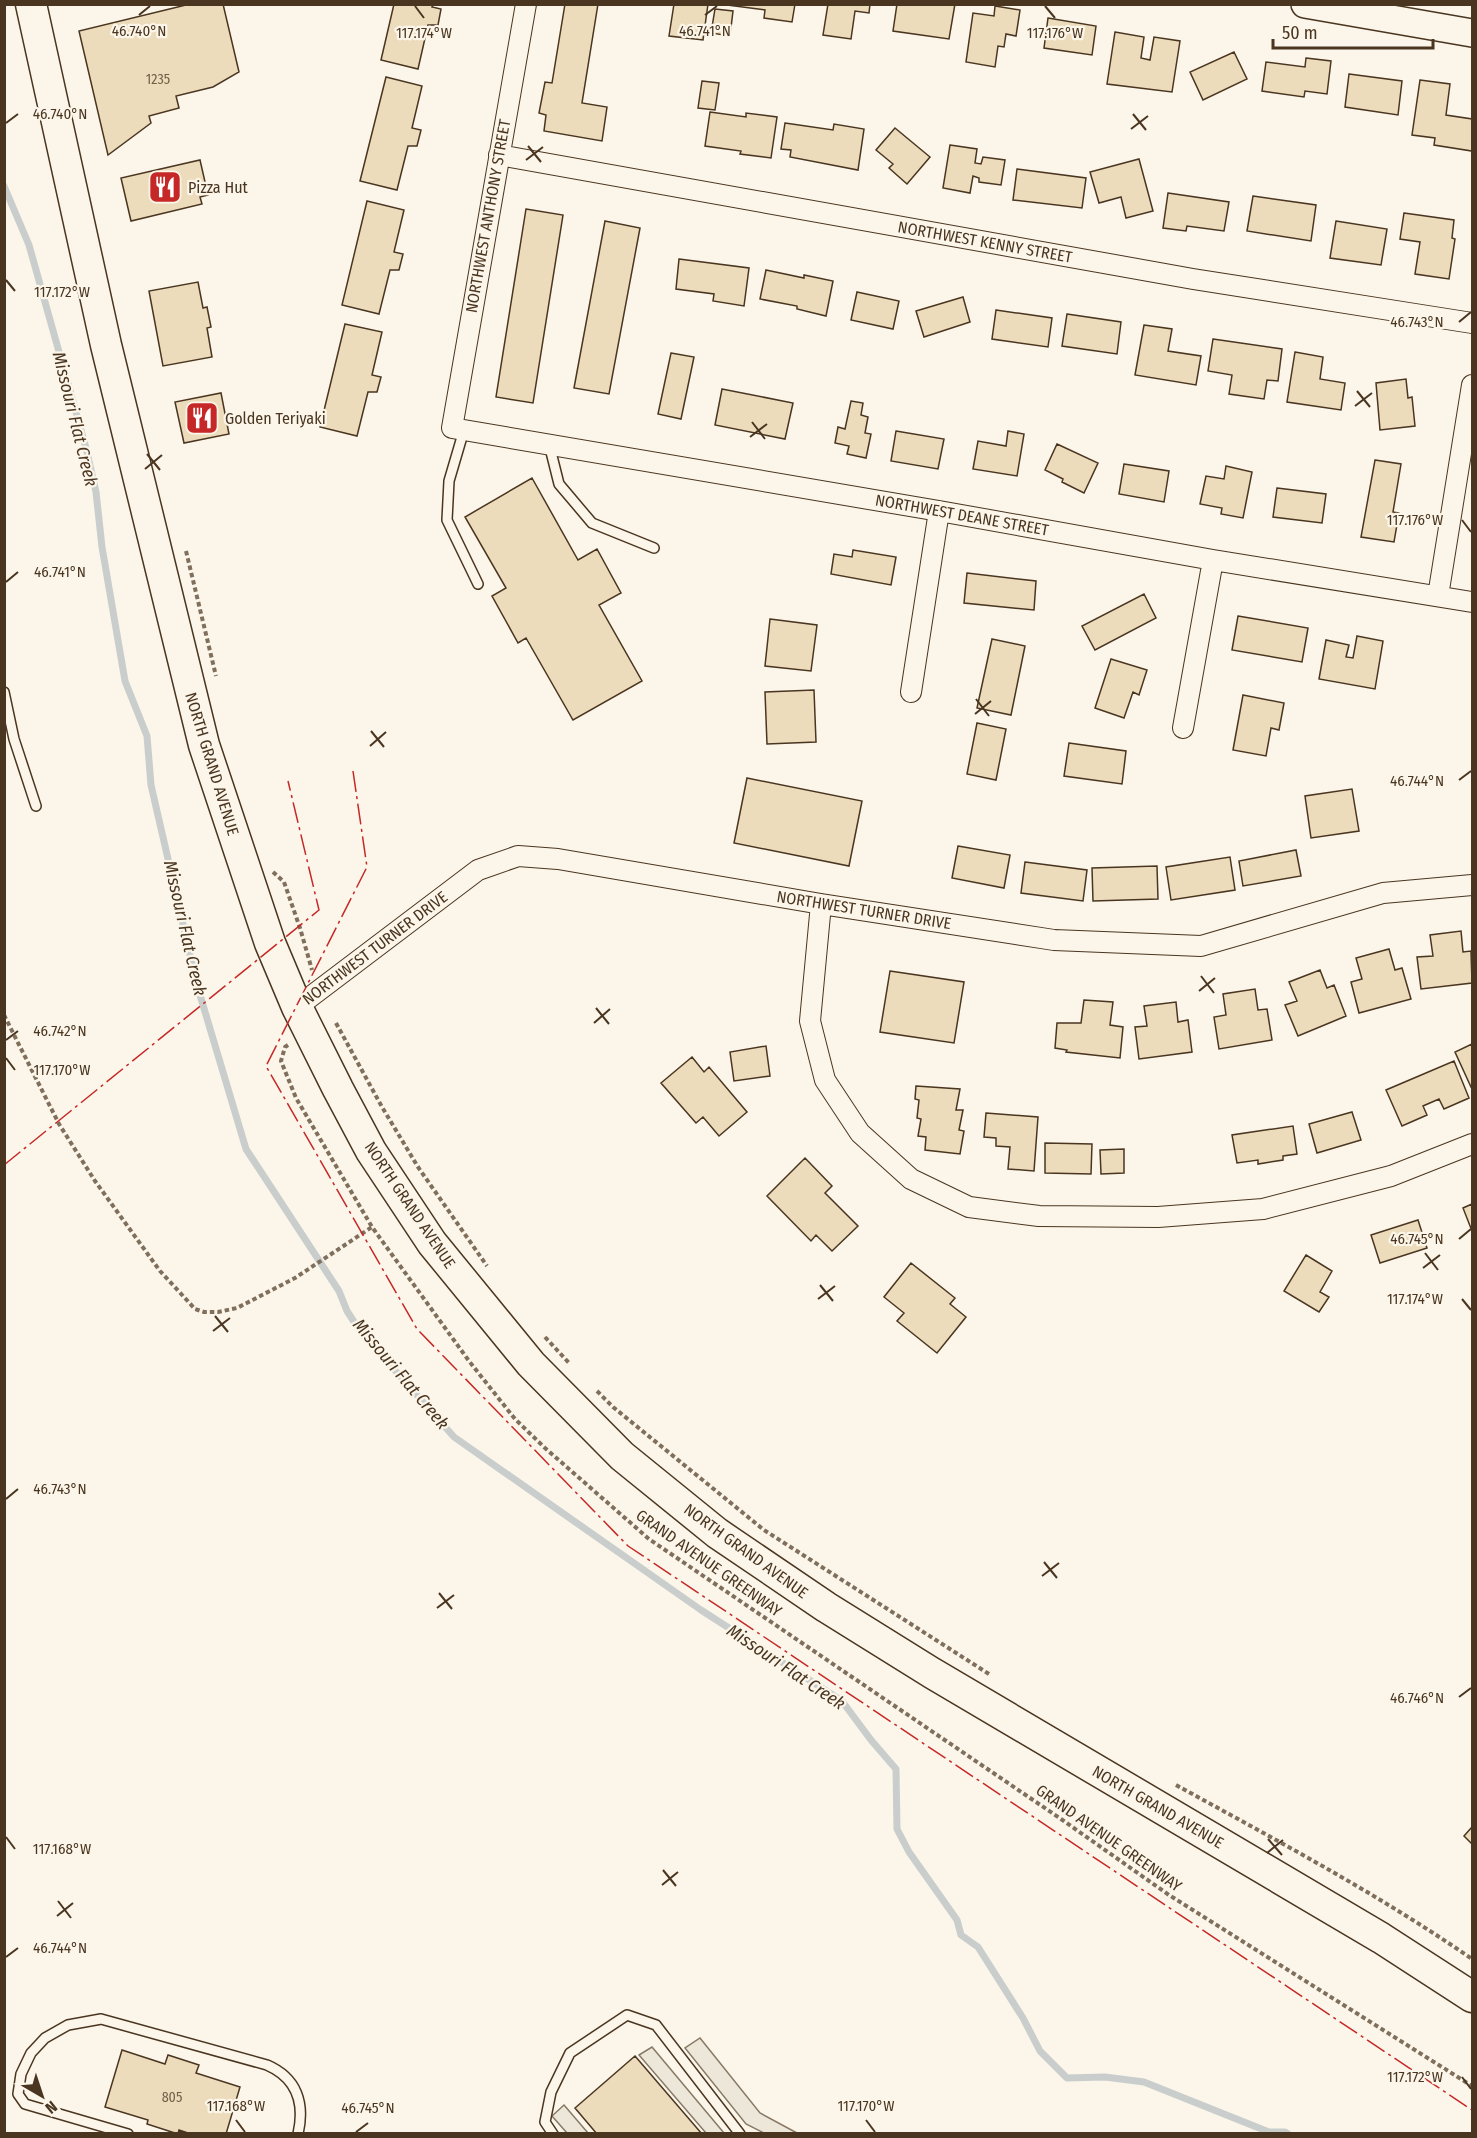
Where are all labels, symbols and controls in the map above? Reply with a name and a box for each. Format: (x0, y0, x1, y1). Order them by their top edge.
scale bar (1273, 12, 1434, 50)
text: 46.740°N (112, 22, 166, 40)
text: 46.741°N (679, 22, 731, 40)
text: 50 m (1282, 22, 1318, 44)
text: 117.174°W (396, 24, 452, 42)
text: 117.176°W (1027, 24, 1083, 42)
house number: 1235 (146, 71, 170, 88)
text: 46.740°N (33, 105, 87, 123)
street label: NORTHWEST ANTHONY STREET (462, 117, 514, 314)
restaurant icon: Pizza Hut (147, 169, 183, 205)
place label: Pizza Hut (188, 178, 249, 197)
street label: NORTHWEST KENNY STREET (896, 217, 1074, 267)
text: 117.172°W (34, 283, 90, 301)
text: 46.743°N (1390, 313, 1444, 331)
water label: Missouri Flat Creek (48, 349, 102, 489)
restaurant icon: Golden Teriyaki (184, 400, 220, 436)
place label: Golden Teriyaki (225, 409, 326, 428)
street label: NORTHWEST DEANE STREET (874, 490, 1051, 540)
text: 117.176°W (1387, 511, 1443, 529)
text: 46.741°N (34, 563, 86, 581)
street label: NORTH GRAND AVENUE (181, 690, 243, 838)
text: 46.744°N (1390, 772, 1444, 790)
water label: Missouri Flat Creek (159, 858, 211, 998)
street label: NORTHWEST TURNER DRIVE (299, 887, 451, 1009)
street label: NORTHWEST TURNER DRIVE (775, 887, 953, 933)
text: 46.742°N (33, 1022, 87, 1040)
text: 117.170°W (33, 1061, 91, 1079)
street label: NORTH GRAND AVENUE (361, 1138, 459, 1272)
text: 46.745°N (1390, 1230, 1444, 1248)
text: 117.174°W (1387, 1290, 1443, 1308)
water label: Missouri Flat Creek (348, 1314, 454, 1434)
text: 46.743°N (33, 1480, 87, 1498)
street label: NORTH GRAND AVENUE (680, 1500, 812, 1602)
street label: GRAND AVENUE GREENWAY (632, 1505, 786, 1621)
water label: Missouri Flat Creek (723, 1619, 849, 1715)
text: 46.746°N (1390, 1689, 1444, 1707)
street label: NORTH GRAND AVENUE (1089, 1762, 1227, 1852)
street label: GRAND AVENUE GREENWAY (1032, 1780, 1186, 1896)
text: 117.168°W (33, 1840, 91, 1858)
text: 46.744°N (33, 1939, 87, 1957)
north arrow (12, 2066, 72, 2126)
text: 117.172°W (1387, 2068, 1443, 2086)
house number: 805 (162, 2089, 182, 2106)
text: N (41, 2097, 61, 2118)
text: 117.168°W (207, 2097, 265, 2115)
text: 117.170°W (837, 2097, 895, 2115)
text: 46.745°N (341, 2099, 395, 2117)

